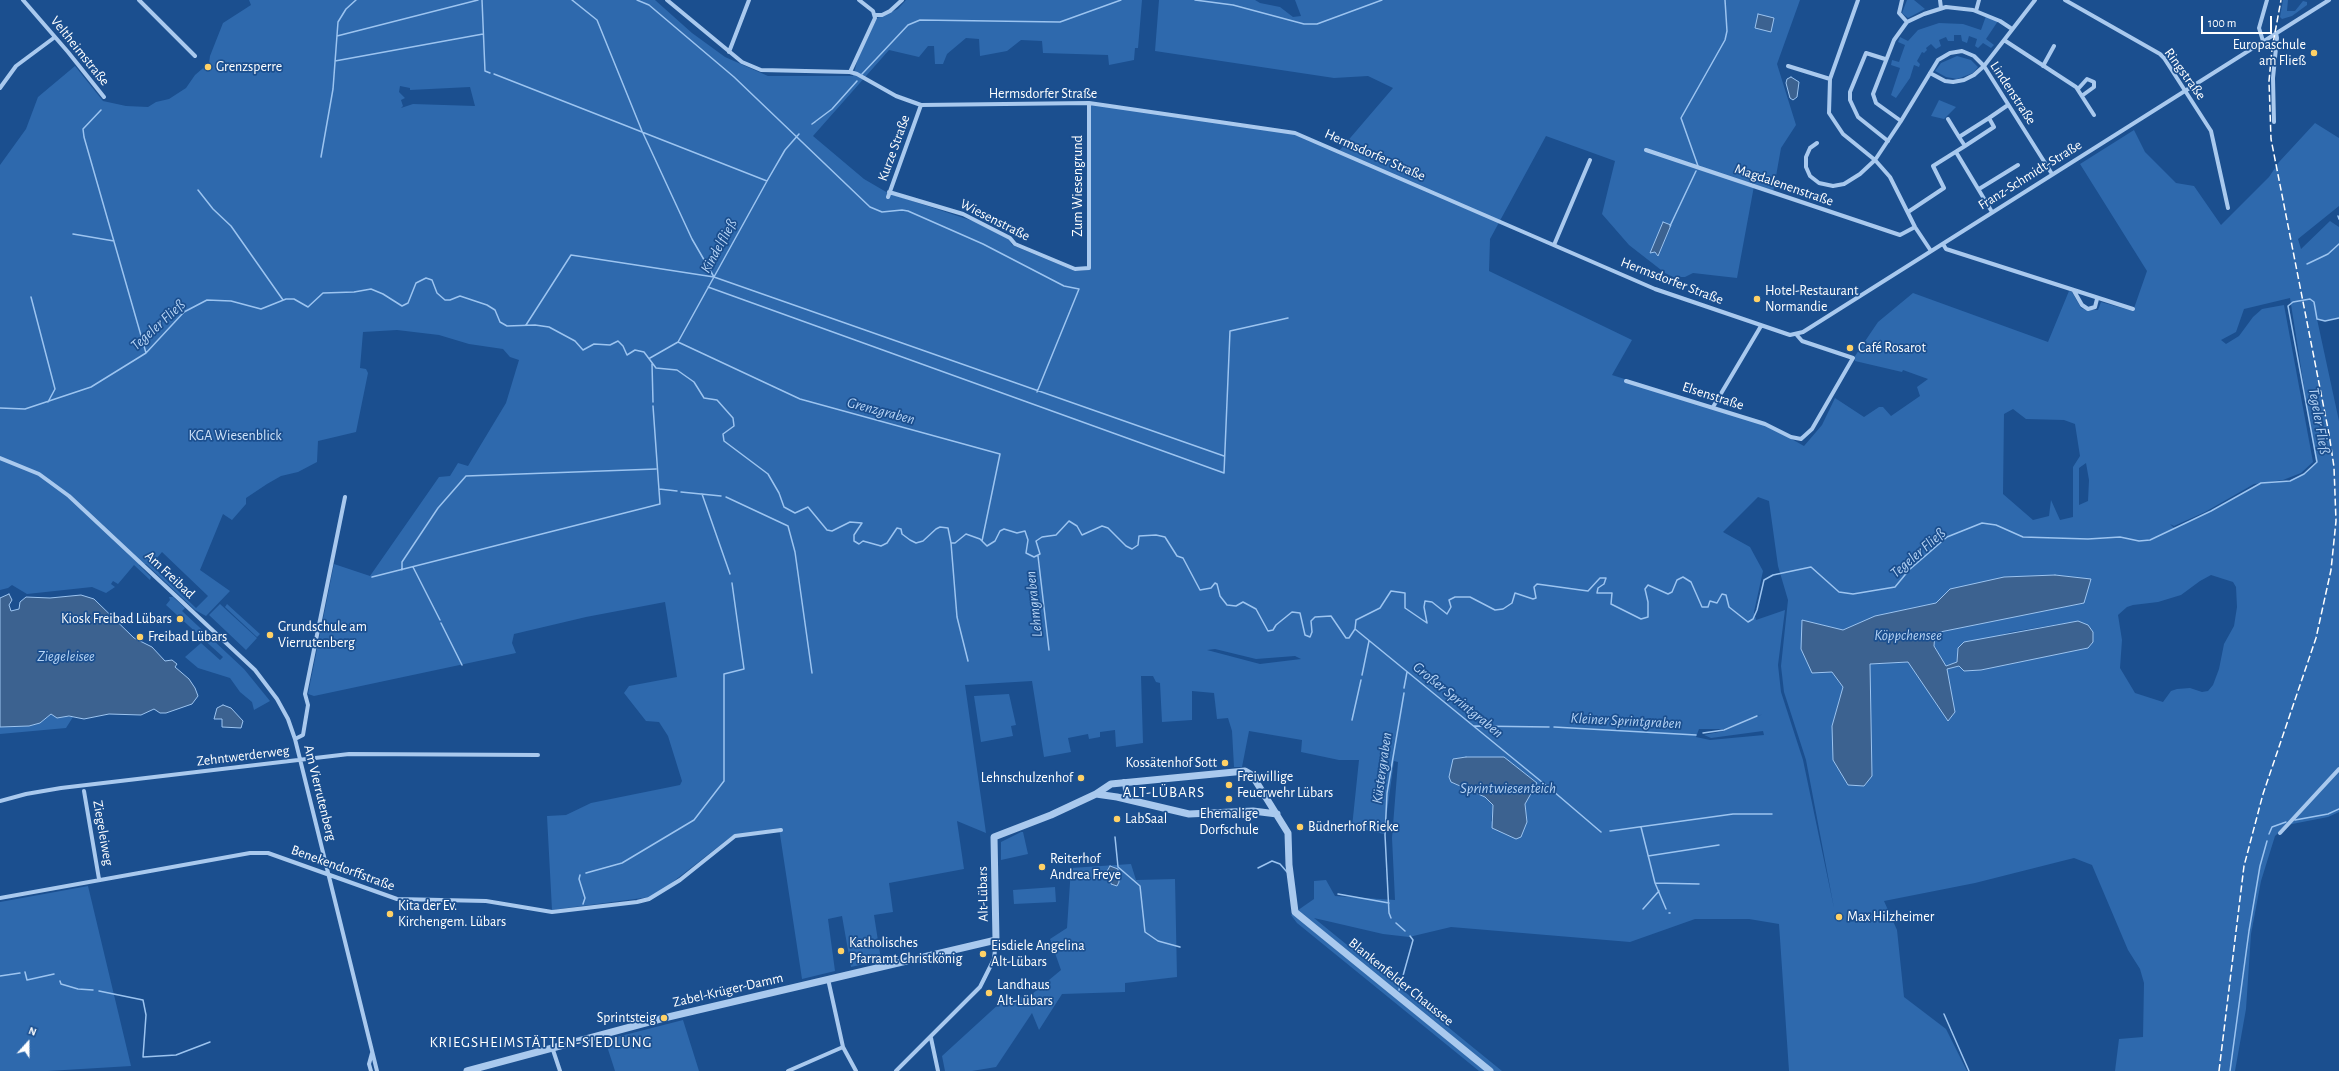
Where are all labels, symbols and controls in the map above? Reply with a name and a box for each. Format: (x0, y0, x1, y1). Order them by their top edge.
scale bar (2203, 8, 2274, 34)
street label: Veltheimstraße (47, 13, 113, 89)
text: 100 m (2208, 17, 2236, 29)
place label: Europaschule am Fließ (2233, 37, 2306, 70)
street label: Ringstraße (2161, 45, 2209, 103)
marker: Europaschule am Fließ (2309, 48, 2319, 58)
street label: Lindenstraße (1986, 58, 2040, 128)
place label: Grenzsperre (216, 59, 282, 75)
marker: Grenzsperre (203, 62, 213, 72)
street label: Hermsdorfer Straße (989, 86, 1097, 102)
street label: Kurze Straße (874, 113, 914, 183)
street label: Hermsdorfer Straße (1322, 125, 1428, 185)
street label: Zum Wiesengrund (1070, 135, 1086, 237)
street label: Franz-Schmidt-Straße (1975, 136, 2085, 214)
street label: Magdalenenstraße (1732, 160, 1836, 210)
street label: Wiesenstraße (957, 195, 1033, 245)
water label: Kindelfließ (697, 216, 741, 276)
street label: Hermsdorfer Straße (1618, 254, 1726, 308)
place label: Hotel-Restaurant Normandie (1765, 283, 1858, 316)
marker: Hotel-Restaurant Normandie (1752, 294, 1762, 304)
water label: Tegeler Fließ (127, 296, 189, 354)
place label: Café Rosarot (1858, 340, 1926, 356)
marker: Café Rosarot (1845, 343, 1855, 353)
street label: Elsenstraße (1680, 378, 1746, 414)
water label: Tegeler Fließ (2304, 386, 2334, 456)
water label: Grenzgraben (845, 393, 917, 429)
park label: KGA Wiesenblick (188, 428, 282, 444)
water label: Tegeler Fließ (1887, 524, 1949, 582)
street label: Am Freibad (141, 548, 199, 602)
water label: Lehmgraben (1022, 570, 1046, 638)
place label: Kiosk Freibad Lübars (61, 611, 172, 627)
marker: Kiosk Freibad Lübars (175, 614, 185, 624)
place label: Grundschule am Vierrutenberg (278, 619, 367, 652)
water label: Köppchensee (1874, 626, 1942, 644)
place label: Freibad Lübars (148, 629, 227, 645)
marker: Grundschule am Vierrutenberg (265, 630, 275, 640)
marker: Freibad Lübars (135, 632, 145, 642)
water label: Ziegeleisee (37, 647, 95, 665)
water label: Großer Sprintgraben (1409, 658, 1507, 742)
water label: Kleiner Sprintgraben (1570, 709, 1682, 733)
water label: Küstergraben (1368, 731, 1396, 805)
street label: Zehntwerderweg (196, 742, 290, 770)
street label: Am Vierrutenberg (300, 743, 340, 843)
place label: Kossätenhof Sott (1125, 755, 1217, 771)
marker: Kossätenhof Sott (1220, 758, 1230, 768)
place label: Freiwillige Feuerwehr Lübars (1237, 769, 1333, 802)
place label: Lehnschulzenhof (981, 770, 1073, 786)
marker: Lehnschulzenhof (1076, 773, 1086, 783)
water label: Sprintwiesenteich (1460, 779, 1556, 797)
marker: Freiwillige Feuerwehr Lübars (1224, 780, 1234, 790)
district label: ALT-LÜBARS (1123, 783, 1205, 801)
marker: Ehemalige Dorfschule (1224, 794, 1234, 804)
street label: Ziegeleiweg (89, 799, 117, 867)
place label: Ehemalige Dorfschule (1199, 806, 1259, 838)
place label: LabSaal (1125, 811, 1167, 827)
marker: LabSaal (1112, 814, 1122, 824)
place label: Büdnerhof Rieke (1308, 819, 1399, 835)
marker: Büdnerhof Rieke (1295, 822, 1305, 832)
street label: Benekendorffstraße (289, 841, 397, 895)
place label: Reiterhof Andrea Freye (1050, 851, 1121, 884)
marker: Reiterhof Andrea Freye (1037, 862, 1047, 872)
street label: Alt-Lübars (974, 866, 992, 922)
place label: Kita der Ev. Kirchengem. Lübars (398, 898, 506, 930)
marker: Kita der Ev. Kirchengem. Lübars (385, 909, 395, 919)
place label: Max Hilzheimer (1847, 909, 1934, 925)
marker: Max Hilzheimer (1834, 912, 1844, 922)
place label: Katholisches Pfarramt Christkönig (849, 935, 962, 968)
street label: Blankenfelder Chaussee (1345, 935, 1457, 1029)
place label: Eisdiele Angelina Alt-Lübars (991, 938, 1085, 970)
marker: Katholisches Pfarramt Christkönig (836, 946, 846, 956)
marker: Eisdiele Angelina Alt-Lübars (978, 949, 988, 959)
street label: Zabel-Krüger-Damm (671, 969, 785, 1011)
place label: Landhaus Alt-Lübars (997, 977, 1053, 1010)
marker: Landhaus Alt-Lübars (984, 988, 994, 998)
place label: Sprintsteig (597, 1010, 656, 1026)
marker: Sprintsteig (659, 1013, 669, 1023)
north arrow (8, 1023, 48, 1063)
text: N (27, 1025, 38, 1038)
district label: KRIEGSHEIMSTÄTTEN-SIEDLUNG (429, 1033, 653, 1051)

